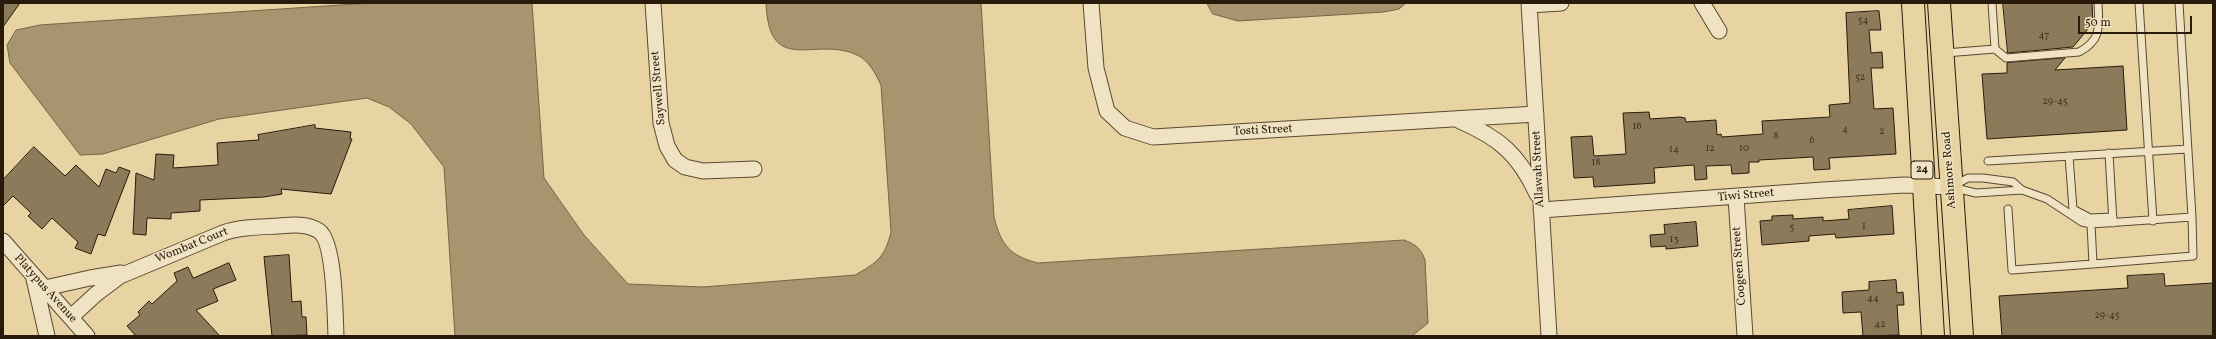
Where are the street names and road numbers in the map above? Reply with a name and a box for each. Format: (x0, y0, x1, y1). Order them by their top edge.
street label: Saywell Street (649, 50, 669, 126)
street label: Tosti Street (1233, 122, 1293, 140)
street label: Allawah Street (1530, 130, 1548, 208)
street label: Ashmore Road (1940, 131, 1960, 209)
road number: 24 (1911, 161, 1933, 179)
street label: Tiwi Street (1717, 186, 1775, 206)
street label: Wombat Court (153, 225, 231, 267)
street label: Coogeen Street (1730, 226, 1750, 306)
street label: Platypus Avenue (10, 252, 80, 326)

